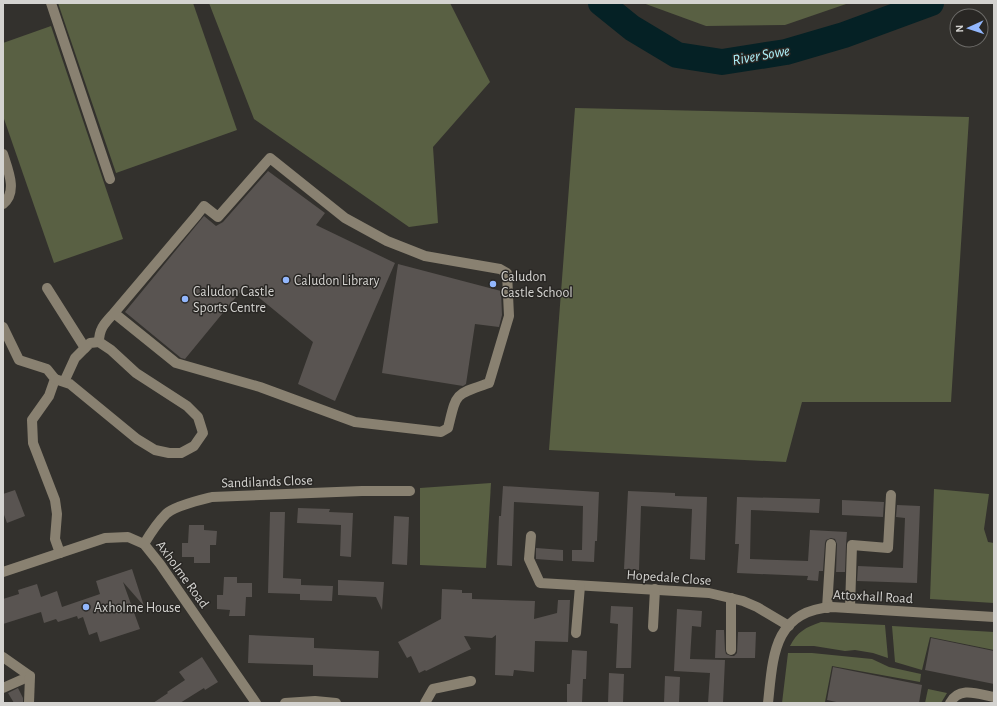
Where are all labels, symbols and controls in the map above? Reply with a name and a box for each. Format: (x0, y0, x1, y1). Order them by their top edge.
north arrow (949, 8, 989, 48)
text: N (954, 24, 965, 33)
water label: River Sowe (731, 43, 791, 68)
place label: Caludon Castle School (501, 270, 573, 300)
place label: Caludon Library (294, 274, 380, 288)
marker: Caludon Library (281, 275, 291, 285)
marker: Caludon Castle School (488, 279, 498, 289)
place label: Caludon Castle Sports Centre (193, 285, 274, 315)
marker: Caludon Castle Sports Centre (180, 294, 190, 304)
street label: Sandilands Close (221, 473, 313, 491)
street label: Axholme Road (153, 538, 211, 611)
street label: Hopedale Close (626, 568, 712, 588)
street label: Attoxhall Road (833, 588, 913, 606)
place label: Axholme House (94, 601, 181, 615)
marker: Axholme House (81, 602, 91, 612)

